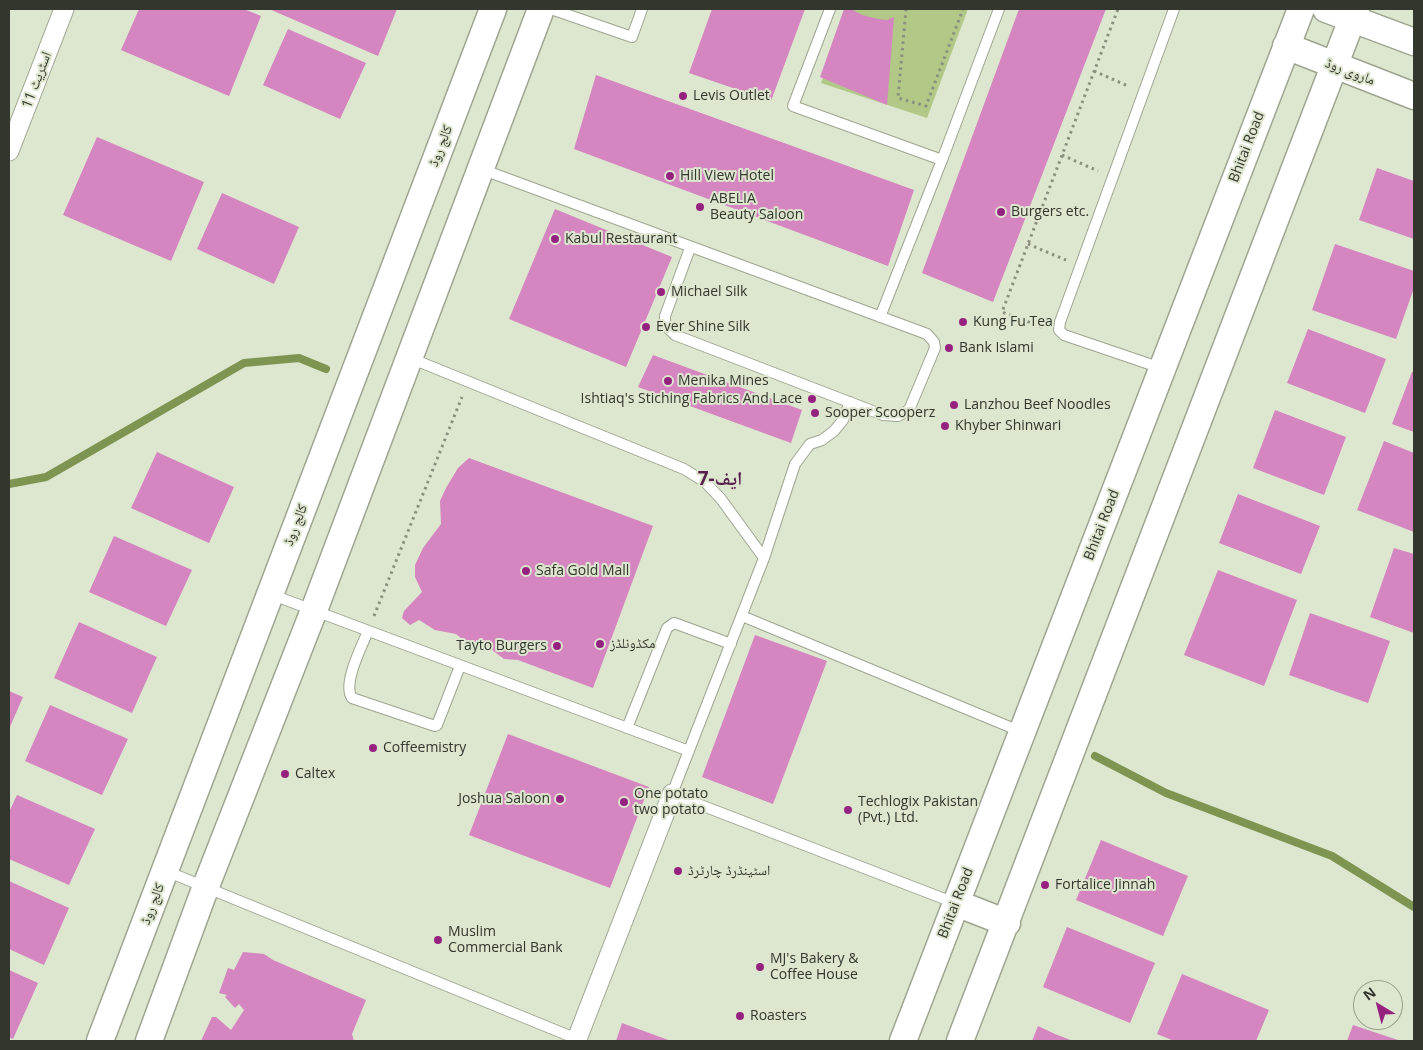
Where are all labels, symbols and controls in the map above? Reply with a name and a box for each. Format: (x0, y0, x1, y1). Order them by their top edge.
street label: اسٹریٹ 11 (19, 49, 55, 111)
street label: ماروی روڈ (1323, 55, 1377, 89)
place label: Levis Outlet (693, 88, 770, 104)
marker: Levis Outlet (677, 90, 689, 102)
street label: Bhitai Road (1226, 109, 1268, 185)
street label: کالج روڈ (425, 123, 457, 169)
place label: Hill View Hotel (680, 168, 774, 184)
marker: Hill View Hotel (664, 170, 676, 182)
place label: ABELIA Beauty Saloon (710, 191, 803, 223)
marker: ABELIA Beauty Saloon (694, 201, 706, 213)
place label: Burgers etc. (1011, 204, 1089, 220)
marker: Burgers etc. (995, 206, 1007, 218)
place label: Kabul Restaurant (565, 231, 677, 247)
marker: Kabul Restaurant (549, 233, 561, 245)
place label: Michael Silk (671, 284, 747, 300)
marker: Michael Silk (655, 286, 667, 298)
place label: Kung Fu Tea (973, 314, 1053, 330)
marker: Kung Fu Tea (957, 316, 969, 328)
place label: Ever Shine Silk (656, 319, 750, 335)
marker: Ever Shine Silk (640, 321, 652, 333)
place label: Bank Islami (959, 340, 1034, 356)
marker: Bank Islami (943, 342, 955, 354)
place label: Menika Mines (678, 373, 769, 389)
marker: Menika Mines (662, 375, 674, 387)
place label: Ishtiaq's Stiching Fabrics And Lace (581, 391, 802, 407)
marker: Ishtiaq's Stiching Fabrics And Lace (806, 393, 818, 405)
place label: Lanzhou Beef Noodles (964, 397, 1111, 413)
marker: Lanzhou Beef Noodles (948, 399, 960, 411)
place label: Sooper Scooperz (825, 405, 935, 421)
marker: Sooper Scooperz (809, 407, 821, 419)
place label: Khyber Shinwari (955, 418, 1061, 434)
marker: Khyber Shinwari (939, 420, 951, 432)
district label: ایف-7 (698, 469, 742, 491)
street label: Bhitai Road (1081, 487, 1123, 563)
street label: کالج روڈ (280, 502, 312, 548)
place label: Safa Gold Mall (536, 563, 629, 579)
marker: Safa Gold Mall (520, 565, 532, 577)
place label: مکڈونلڈز (610, 636, 655, 652)
place label: Tayto Burgers (456, 638, 547, 654)
marker: مکڈونلڈز (594, 638, 606, 650)
marker: Tayto Burgers (551, 640, 563, 652)
place label: Coffeemistry (383, 740, 466, 756)
marker: Coffeemistry (367, 742, 379, 754)
place label: Caltex (295, 766, 335, 782)
marker: Caltex (279, 768, 291, 780)
place label: One potato two potato (634, 786, 708, 819)
place label: Joshua Saloon (458, 791, 550, 807)
marker: Joshua Saloon (554, 793, 566, 805)
place label: Techlogix Pakistan (Pvt.) Ltd. (858, 794, 978, 826)
marker: One potato two potato (618, 796, 630, 808)
marker: Techlogix Pakistan (Pvt.) Ltd. (842, 804, 854, 816)
place label: اسٹینڈرڈ چارٹرڈ (688, 863, 770, 879)
marker: اسٹینڈرڈ چارٹرڈ (672, 865, 684, 877)
street label: Bhitai Road (935, 865, 977, 941)
place label: Fortalice Jinnah (1055, 877, 1155, 893)
marker: Fortalice Jinnah (1039, 879, 1051, 891)
street label: کالج روڈ (137, 881, 169, 927)
place label: Muslim Commercial Bank (448, 924, 563, 956)
marker: Muslim Commercial Bank (432, 934, 444, 946)
place label: MJ's Bakery & Coffee House (770, 951, 858, 984)
marker: MJ's Bakery & Coffee House (754, 961, 766, 973)
north arrow (1353, 980, 1403, 1030)
text: N (1359, 982, 1380, 1004)
place label: Roasters (750, 1008, 807, 1024)
marker: Roasters (734, 1010, 746, 1022)

